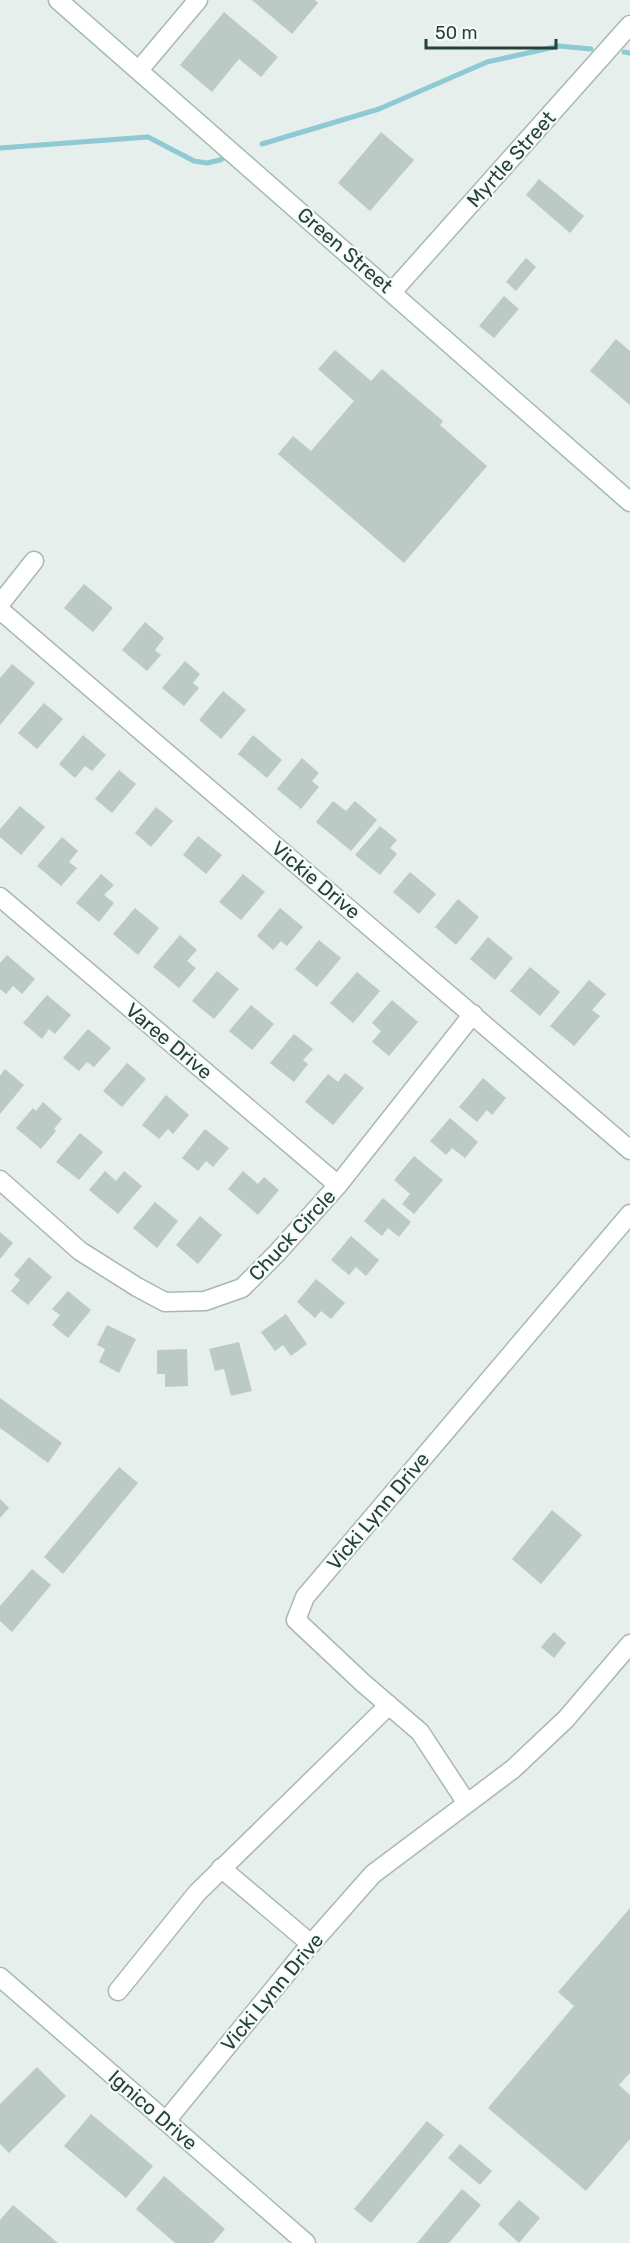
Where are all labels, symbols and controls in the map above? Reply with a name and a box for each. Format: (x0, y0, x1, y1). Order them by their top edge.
scale bar (426, 12, 556, 50)
text: 50 m (435, 22, 478, 44)
street label: Myrtle Street (462, 106, 561, 212)
street label: Green Street (292, 202, 398, 298)
street label: Vickie Drive (267, 836, 365, 924)
street label: Varee Drive (121, 998, 217, 1084)
street label: Chuck Circle (244, 1184, 340, 1286)
street label: Vicki Lynn Drive (322, 1447, 434, 1575)
street label: Vicki Lynn Drive (216, 1928, 328, 2056)
street label: Ignico Drive (104, 2065, 202, 2155)

